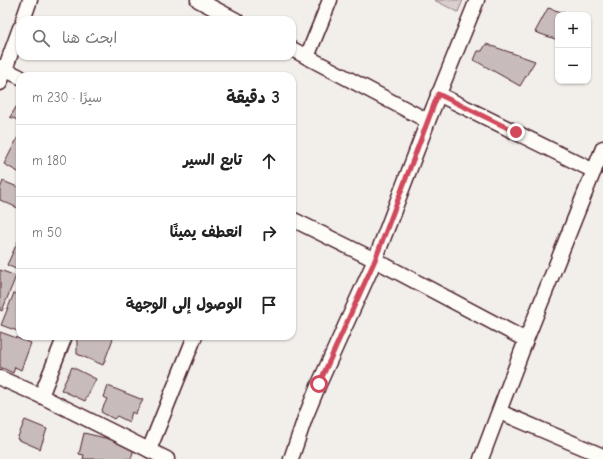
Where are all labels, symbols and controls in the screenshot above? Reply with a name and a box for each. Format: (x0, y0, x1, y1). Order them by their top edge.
map controls (555, 12, 591, 84)
button: + (555, 12, 591, 48)
search box (16, 16, 296, 60)
icon: search (30, 27, 52, 49)
text: ابحث هنا (62, 29, 117, 47)
button: − (555, 48, 591, 84)
text: 3 دقيقة (226, 88, 280, 107)
text: سيرًا · 230 m (32, 90, 102, 105)
route end (507, 123, 525, 141)
icon: ahead (258, 150, 280, 172)
text: تابع السير (183, 151, 242, 169)
text: 180 m (32, 153, 67, 168)
icon: right (258, 222, 280, 244)
text: انعطف يمينًا (170, 223, 242, 241)
text: 50 m (32, 225, 62, 240)
icon: arrive (258, 294, 280, 316)
text: الوصول إلى الوجهة (126, 295, 242, 313)
route start (310, 375, 328, 393)

